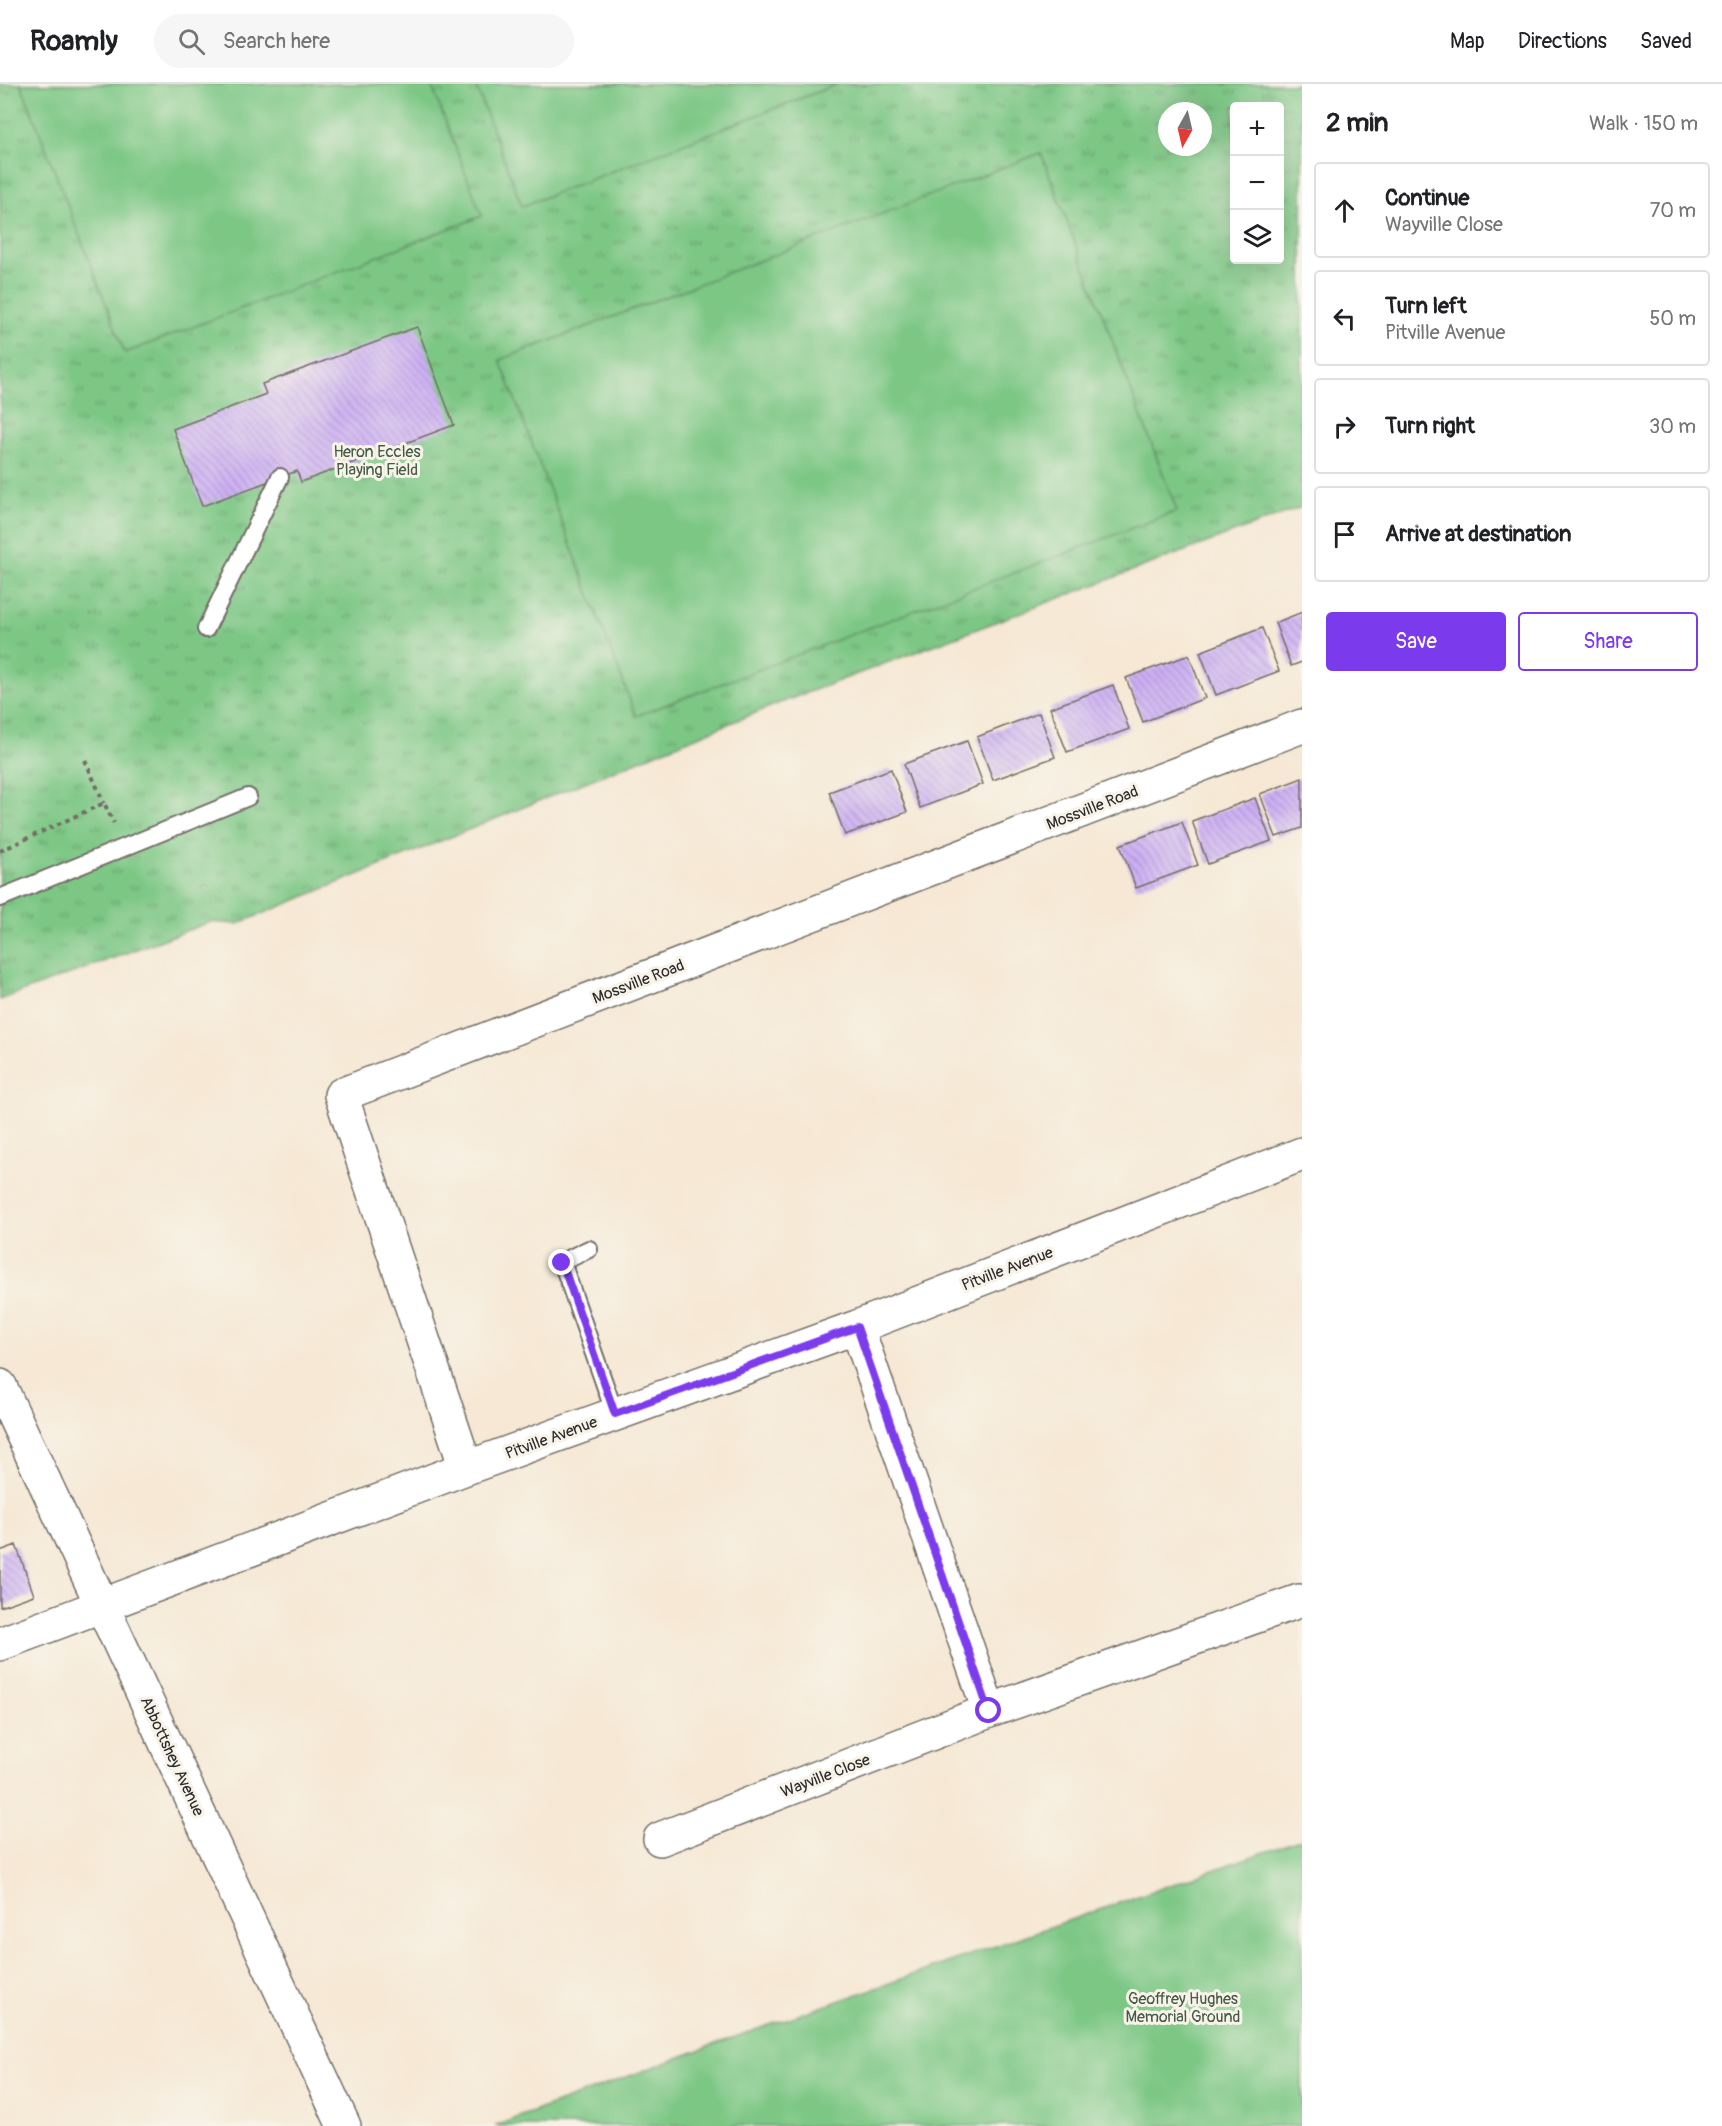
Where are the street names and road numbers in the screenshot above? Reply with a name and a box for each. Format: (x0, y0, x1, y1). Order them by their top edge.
street label: Mossville Road (1044, 781, 1141, 835)
street label: Mossville Road (590, 955, 687, 1009)
street label: Pitville Avenue (959, 1242, 1056, 1296)
street label: Pitville Avenue (503, 1412, 600, 1464)
street label: Abbottshey Avenue (136, 1693, 209, 1819)
street label: Wayville Close (778, 1750, 873, 1802)

